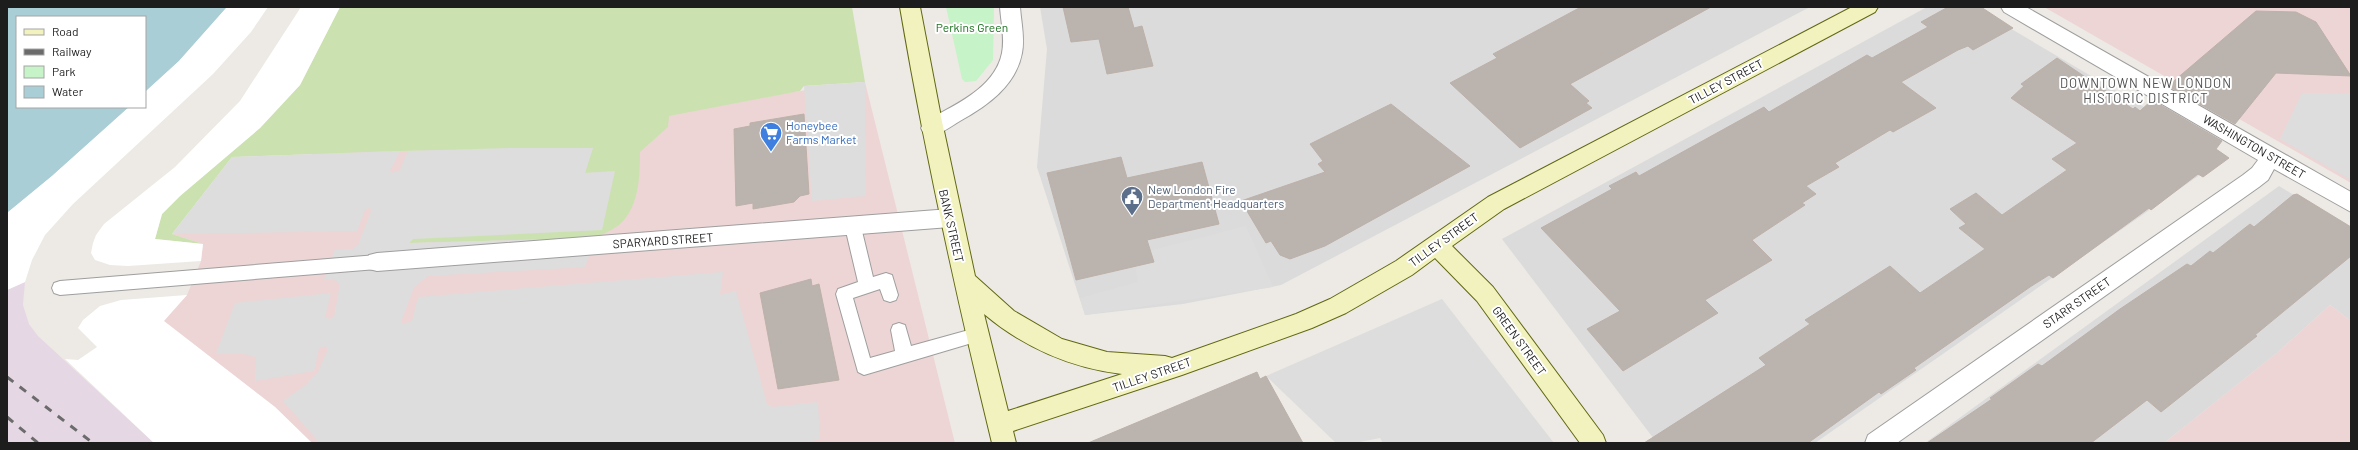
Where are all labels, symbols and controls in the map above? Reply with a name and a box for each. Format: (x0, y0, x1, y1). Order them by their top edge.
legend (16, 16, 146, 108)
park label: Perkins Green (936, 20, 1008, 34)
text: Road (52, 24, 79, 38)
text: Railway (52, 44, 92, 58)
street label: TILLEY STREET (1686, 56, 1765, 107)
text: Park (52, 64, 76, 78)
district label: DOWNTOWN NEW LONDON HISTORIC DISTRICT (2060, 75, 2232, 106)
text: Water (52, 84, 84, 98)
street label: WASHINGTON STREET (2201, 111, 2308, 181)
place label: Honeybee Farms Market (786, 118, 857, 146)
supermarket icon: Honeybee Farms Market (758, 120, 784, 153)
place label: New London Fire Department Headquarters (1148, 182, 1284, 210)
public building icon: New London Fire Department Headquarters (1119, 184, 1145, 217)
street label: BANK STREET (937, 188, 967, 264)
street label: TILLEY STREET (1406, 209, 1481, 269)
street label: SPARYARD STREET (612, 229, 714, 251)
street label: STARR STREET (2040, 274, 2113, 331)
street label: GREEN STREET (1490, 303, 1550, 378)
street label: TILLEY STREET (1110, 354, 1193, 394)

